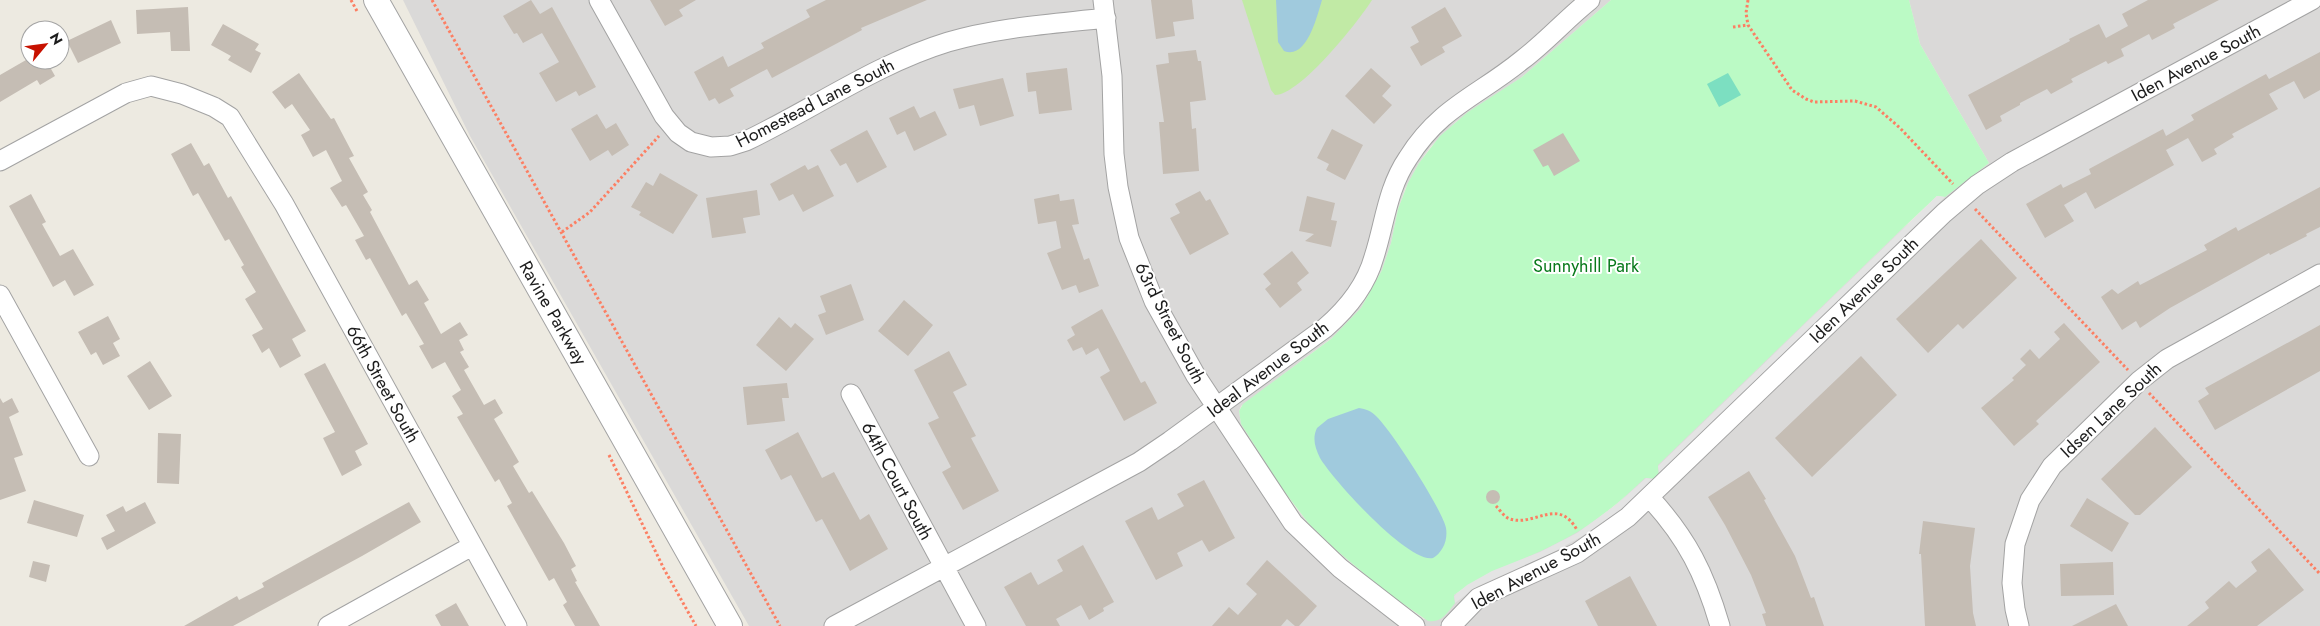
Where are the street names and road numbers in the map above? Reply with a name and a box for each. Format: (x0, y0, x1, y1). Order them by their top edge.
street label: Iden Avenue South (2127, 18, 2265, 108)
street label: Homestead Lane South (731, 52, 899, 154)
street label: Iden Avenue South (1803, 231, 1925, 349)
street label: Ravine Parkway (513, 256, 593, 370)
street label: 63rd Street South (1128, 258, 1212, 388)
street label: Ideal Avenue South (1202, 315, 1334, 423)
street label: 66th Street South (340, 320, 426, 448)
street label: Idsen Lane South (2055, 356, 2167, 464)
street label: 64th Court South (855, 417, 939, 545)
street label: Iden Avenue South (1467, 526, 1605, 616)

